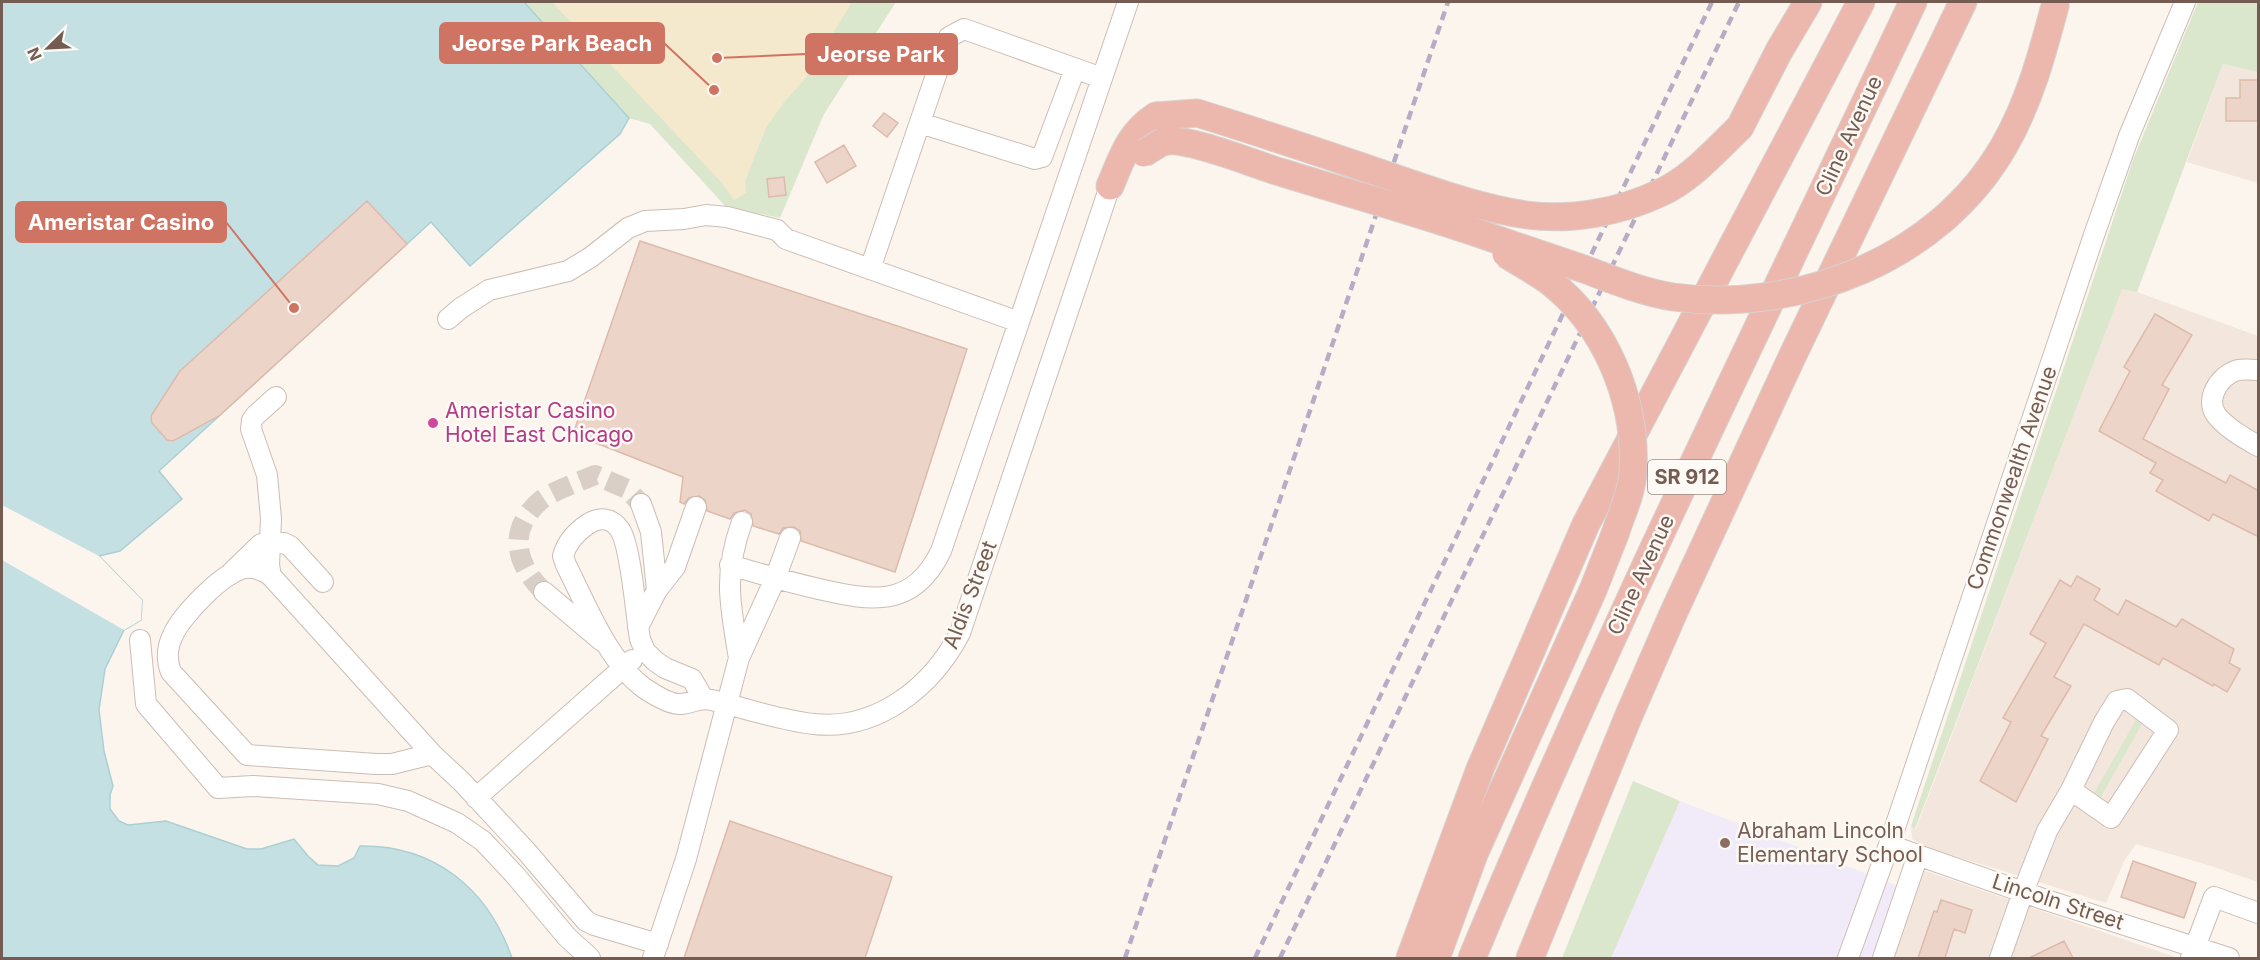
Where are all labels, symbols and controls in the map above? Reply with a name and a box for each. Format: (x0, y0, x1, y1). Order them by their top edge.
north arrow (18, 18, 78, 78)
callout: Jeorse Park Beach (440, 23, 664, 63)
text: Jeorse Park Beach (452, 30, 652, 56)
callout: Jeorse Park (806, 34, 957, 74)
text: Jeorse Park (817, 41, 945, 67)
text: N (23, 44, 46, 64)
street label: Cline Avenue (1810, 72, 1887, 200)
callout: Ameristar Casino (16, 202, 226, 242)
text: Ameristar Casino (28, 209, 214, 235)
street label: Commonwealth Avenue (1961, 363, 2062, 593)
place label: Ameristar Casino Hotel East Chicago (445, 398, 634, 447)
marker: Ameristar Casino Hotel East Chicago (426, 416, 440, 430)
road number: SR 912 (1648, 460, 1726, 494)
street label: Cline Avenue (1602, 511, 1679, 639)
street label: Aldis Street (937, 537, 1002, 652)
place label: Abraham Lincoln Elementary School (1737, 818, 1923, 867)
marker: Abraham Lincoln Elementary School (1718, 836, 1732, 850)
street label: Lincoln Street (1989, 869, 2127, 935)

